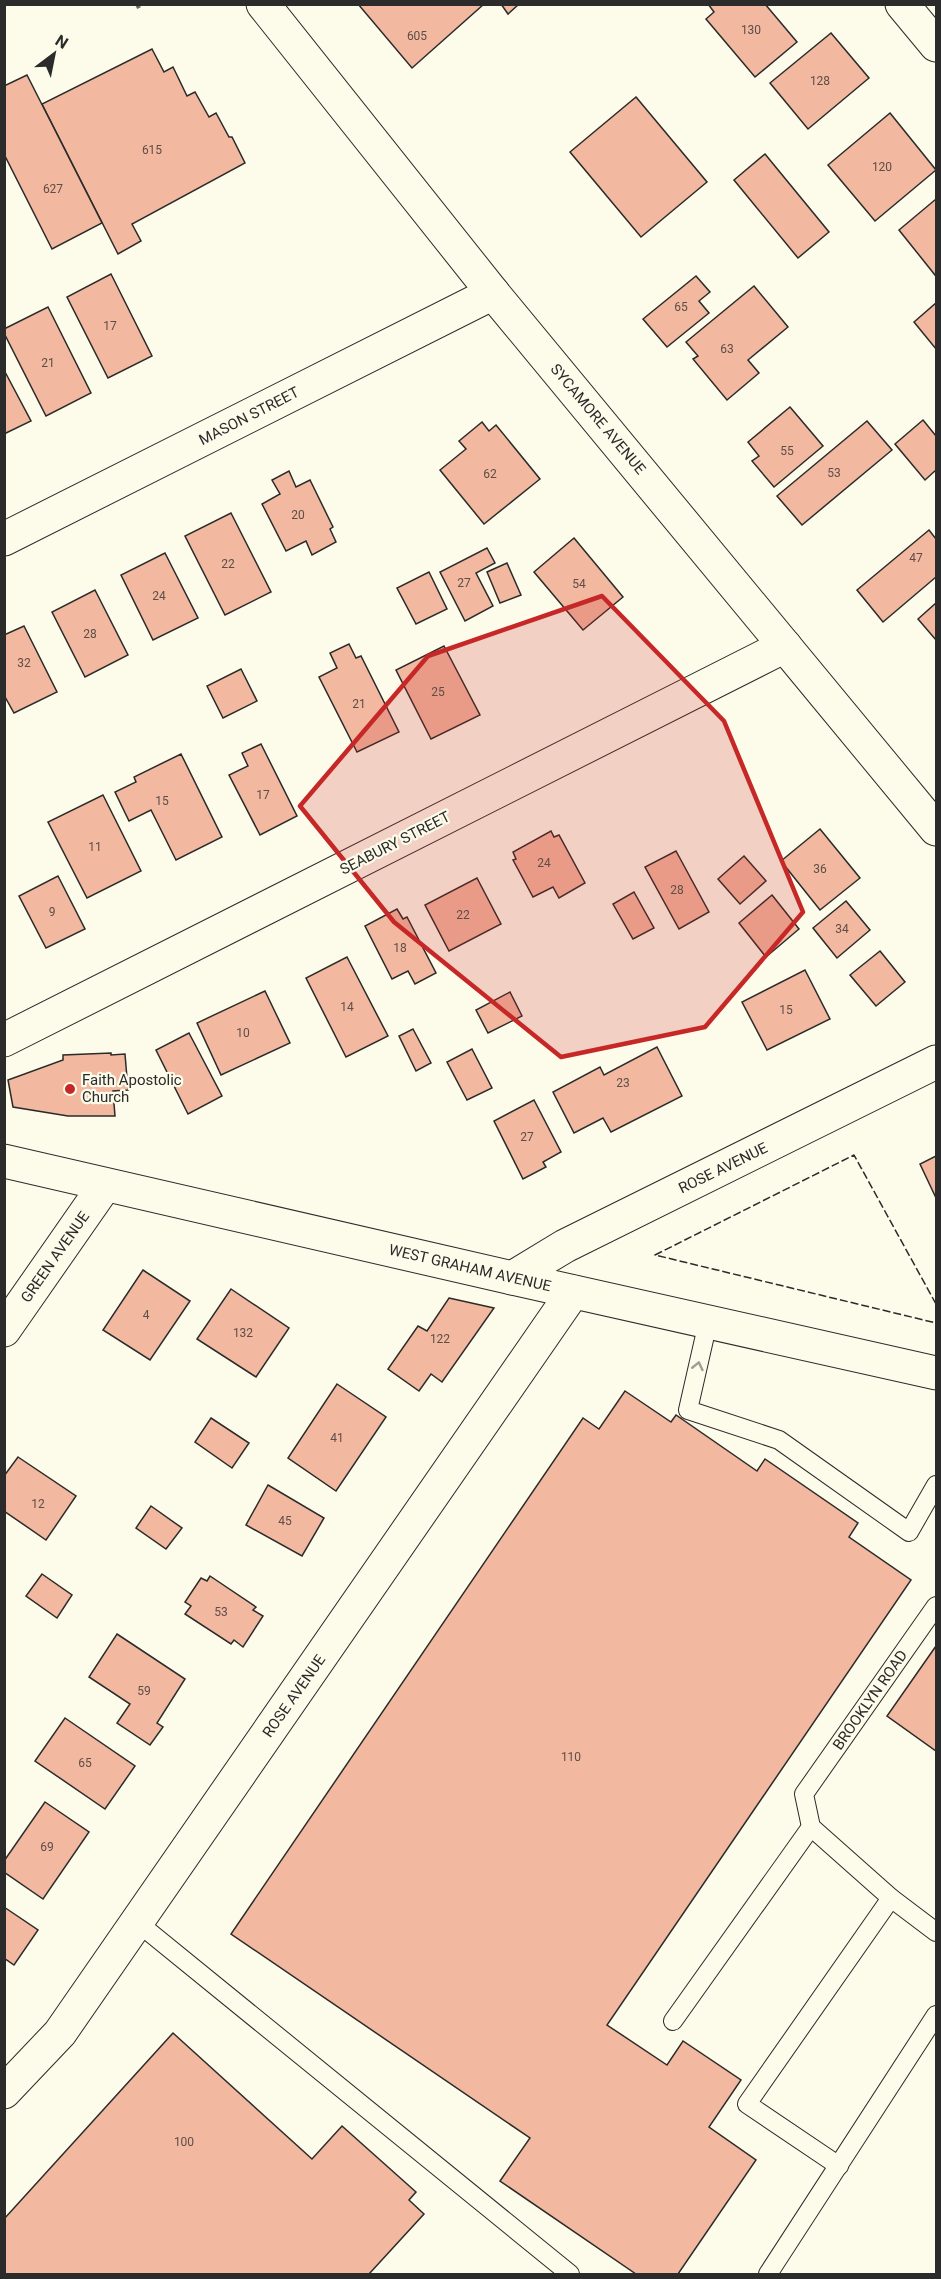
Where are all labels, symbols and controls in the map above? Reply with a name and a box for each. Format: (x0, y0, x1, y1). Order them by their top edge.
house number: 130 (741, 23, 761, 37)
north arrow (24, 24, 84, 84)
house number: 605 (407, 29, 427, 43)
text: N (52, 31, 72, 53)
house number: 128 (810, 74, 830, 88)
house number: 615 (142, 143, 162, 157)
house number: 120 (872, 160, 892, 174)
house number: 627 (43, 182, 63, 196)
house number: 65 (674, 300, 688, 314)
house number: 17 (103, 319, 117, 333)
house number: 63 (720, 342, 734, 356)
house number: 21 (41, 356, 55, 370)
street label: SYCAMORE AVENUE (547, 360, 650, 478)
street label: MASON STREET (196, 383, 302, 449)
house number: 55 (780, 444, 794, 458)
house number: 53 (827, 466, 841, 480)
house number: 62 (483, 467, 497, 481)
house number: 20 (291, 508, 305, 522)
house number: 47 (909, 551, 923, 565)
house number: 22 (221, 557, 235, 571)
house number: 27 (457, 576, 471, 590)
house number: 54 (572, 577, 586, 591)
house number: 24 (152, 589, 166, 603)
house number: 28 (83, 627, 97, 641)
house number: 32 (17, 656, 31, 670)
house number: 25 (431, 685, 445, 699)
house number: 21 (352, 697, 366, 711)
house number: 17 (256, 788, 270, 802)
house number: 15 (155, 794, 169, 808)
street label: SEABURY STREET (337, 807, 453, 879)
house number: 11 (88, 840, 102, 854)
house number: 24 (537, 856, 551, 870)
house number: 36 (813, 862, 827, 876)
house number: 28 (670, 883, 684, 897)
house number: 9 (49, 905, 55, 919)
house number: 22 (456, 908, 470, 922)
house number: 34 (835, 922, 849, 936)
house number: 18 (393, 941, 407, 955)
house number: 14 (340, 1000, 354, 1014)
house number: 15 (779, 1003, 793, 1017)
house number: 10 (236, 1026, 250, 1040)
place label: Faith Apostolic Church (82, 1071, 182, 1106)
house number: 23 (616, 1076, 630, 1090)
marker: Faith Apostolic Church (63, 1082, 77, 1096)
house number: 27 (520, 1130, 534, 1144)
street label: ROSE AVENUE (676, 1138, 771, 1197)
street label: GREEN AVENUE (17, 1208, 93, 1306)
street label: WEST GRAHAM AVENUE (387, 1241, 553, 1296)
house number: 4 (143, 1308, 150, 1322)
house number: 132 (233, 1326, 253, 1340)
house number: 122 (430, 1332, 450, 1346)
one-way arrow (691, 1361, 704, 1371)
house number: 41 (330, 1431, 344, 1445)
house number: 12 (31, 1497, 45, 1511)
house number: 45 (278, 1514, 292, 1528)
house number: 53 (214, 1605, 228, 1619)
street label: BROOKLYN ROAD (829, 1647, 911, 1753)
street label: ROSE AVENUE (259, 1651, 329, 1741)
house number: 59 (137, 1684, 151, 1698)
house number: 110 (561, 1750, 581, 1764)
house number: 65 (78, 1756, 92, 1770)
house number: 69 (40, 1840, 54, 1854)
house number: 100 (174, 2135, 194, 2149)

